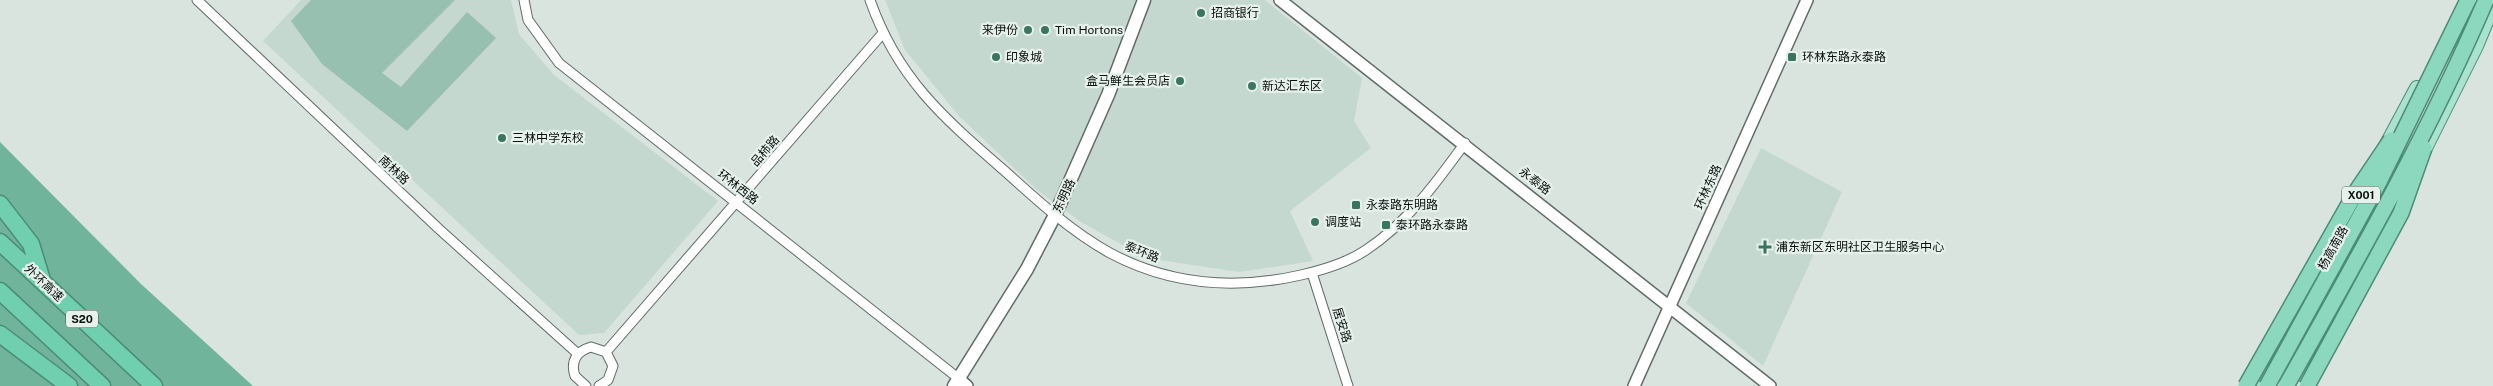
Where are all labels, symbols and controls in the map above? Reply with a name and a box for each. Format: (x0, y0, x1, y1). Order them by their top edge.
place label: 招商银行 (1211, 6, 1259, 20)
marker: 招商银行 (1195, 7, 1207, 19)
place label: 来伊份 (982, 23, 1018, 37)
place label: Tim Hortons (1055, 23, 1123, 37)
marker: 来伊份 (1022, 24, 1034, 36)
marker: Tim Hortons (1039, 24, 1051, 36)
place label: 印象城 (1006, 50, 1042, 64)
place label: 环林东路永泰路 (1802, 50, 1886, 64)
marker: 印象城 (990, 51, 1002, 63)
marker: 环林东路永泰路 (1786, 51, 1798, 63)
place label: 盒马鲜生会员店 (1086, 74, 1170, 88)
marker: 盒马鲜生会员店 (1174, 75, 1186, 87)
place label: 新达汇东区 (1262, 79, 1322, 93)
marker: 新达汇东区 (1246, 80, 1258, 92)
place label: 三林中学东校 (512, 131, 584, 145)
marker: 三林中学东校 (496, 132, 508, 144)
street label: 品柿路 (748, 133, 782, 169)
street label: 南林路 (376, 153, 412, 187)
street label: 环林东路 (1692, 162, 1724, 212)
street label: 永泰路 (1517, 164, 1553, 198)
street label: 环林西路 (715, 167, 761, 207)
street label: 东明路 (1050, 177, 1078, 215)
road number: X001 (2342, 186, 2380, 204)
place label: 永泰路东明路 (1366, 198, 1438, 212)
marker: 永泰路东明路 (1350, 199, 1362, 211)
place label: 调度站 (1325, 215, 1361, 229)
marker: 调度站 (1309, 216, 1321, 228)
place label: 泰环路永泰路 (1396, 218, 1468, 232)
marker: 泰环路永泰路 (1380, 219, 1392, 231)
street label: 杨高南路 (2315, 224, 2351, 272)
street label: 泰环路 (1123, 239, 1161, 265)
marker: 浦东新区东明社区卫生服务中心 (1758, 240, 1772, 254)
place label: 浦东新区东明社区卫生服务中心 (1776, 240, 1944, 254)
street label: 外环高速 (22, 262, 66, 304)
street label: 居安路 (1330, 306, 1354, 344)
road number: S20 (66, 310, 98, 328)

